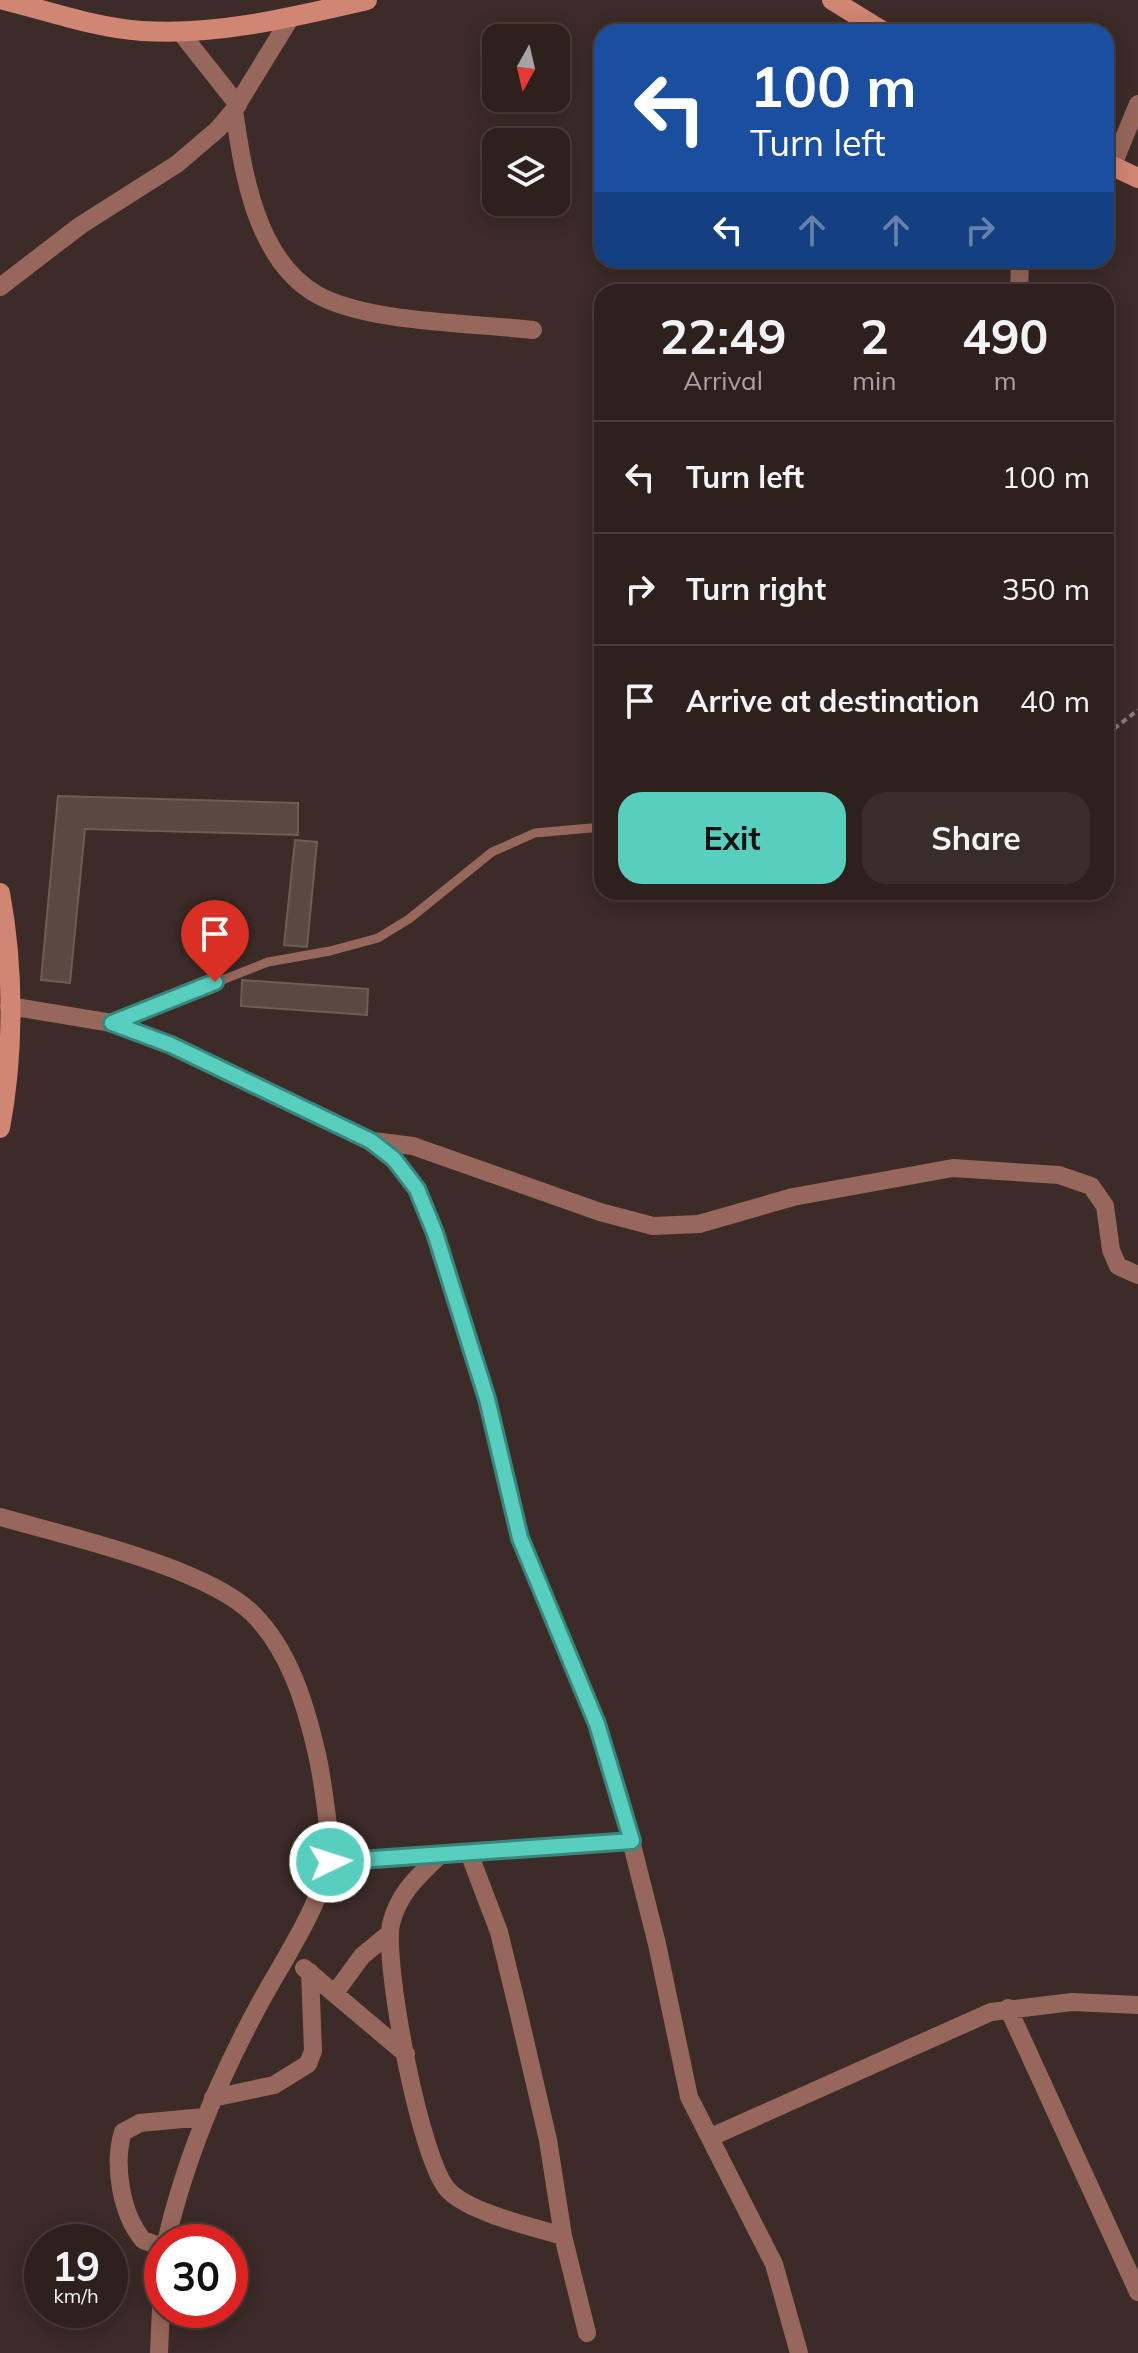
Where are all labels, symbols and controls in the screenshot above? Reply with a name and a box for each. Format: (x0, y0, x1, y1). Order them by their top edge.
north arrow (482, 24, 570, 112)
map controls (482, 24, 570, 216)
text: 100 m (750, 51, 917, 121)
icon: left (618, 56, 722, 160)
text: Turn left (750, 120, 886, 165)
button: layers (482, 128, 570, 216)
icon: left (706, 208, 750, 252)
icon: ahead (790, 208, 834, 252)
icon: ahead (874, 208, 918, 252)
icon: right (958, 208, 1002, 252)
text: 22:49 (660, 306, 787, 366)
text: 2 (860, 306, 889, 366)
text: 490 (962, 306, 1048, 366)
text: Arrival (683, 364, 763, 397)
text: min (852, 364, 896, 397)
text: m (994, 364, 1017, 397)
icon: left (618, 455, 662, 499)
text: Turn left (686, 458, 804, 496)
text: 100 m (1002, 458, 1090, 496)
icon: right (618, 567, 662, 611)
text: Turn right (686, 570, 826, 608)
text: 350 m (1002, 570, 1090, 608)
icon: arrive (618, 679, 662, 723)
text: Arrive at destination (686, 682, 980, 720)
text: 40 m (1020, 682, 1090, 720)
button: Exit (618, 792, 846, 884)
button: Share (862, 792, 1090, 884)
pin (181, 900, 249, 982)
icon: arrive (193, 912, 237, 956)
position arrow (288, 1820, 372, 1904)
speed limit sign: 30 (144, 2224, 248, 2328)
text: 19 (52, 2241, 100, 2291)
text: km/h (53, 2283, 99, 2308)

